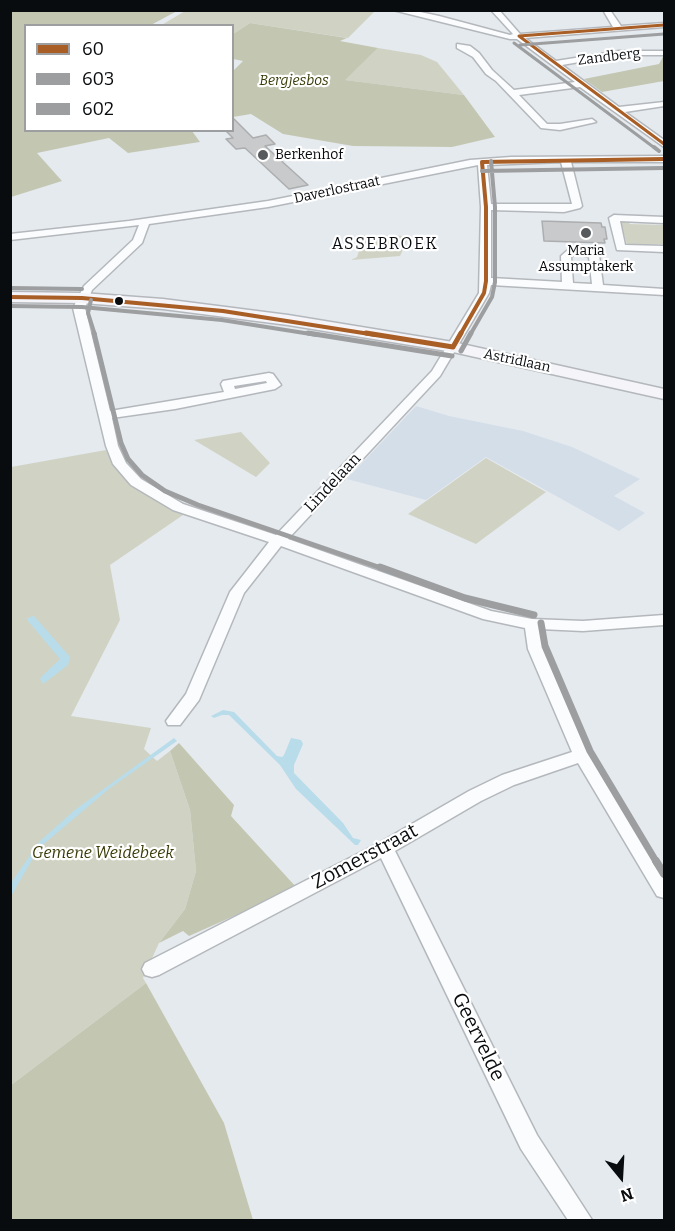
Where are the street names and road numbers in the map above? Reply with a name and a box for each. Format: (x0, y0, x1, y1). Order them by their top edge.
street label: Zandberg (577, 45, 641, 69)
street label: Daverlostraat (292, 173, 382, 207)
street label: Astridlaan (482, 346, 552, 376)
street label: Lindelaan (301, 449, 365, 517)
street label: Zomerstraat (308, 819, 422, 895)
street label: Geervelde (446, 989, 510, 1085)

